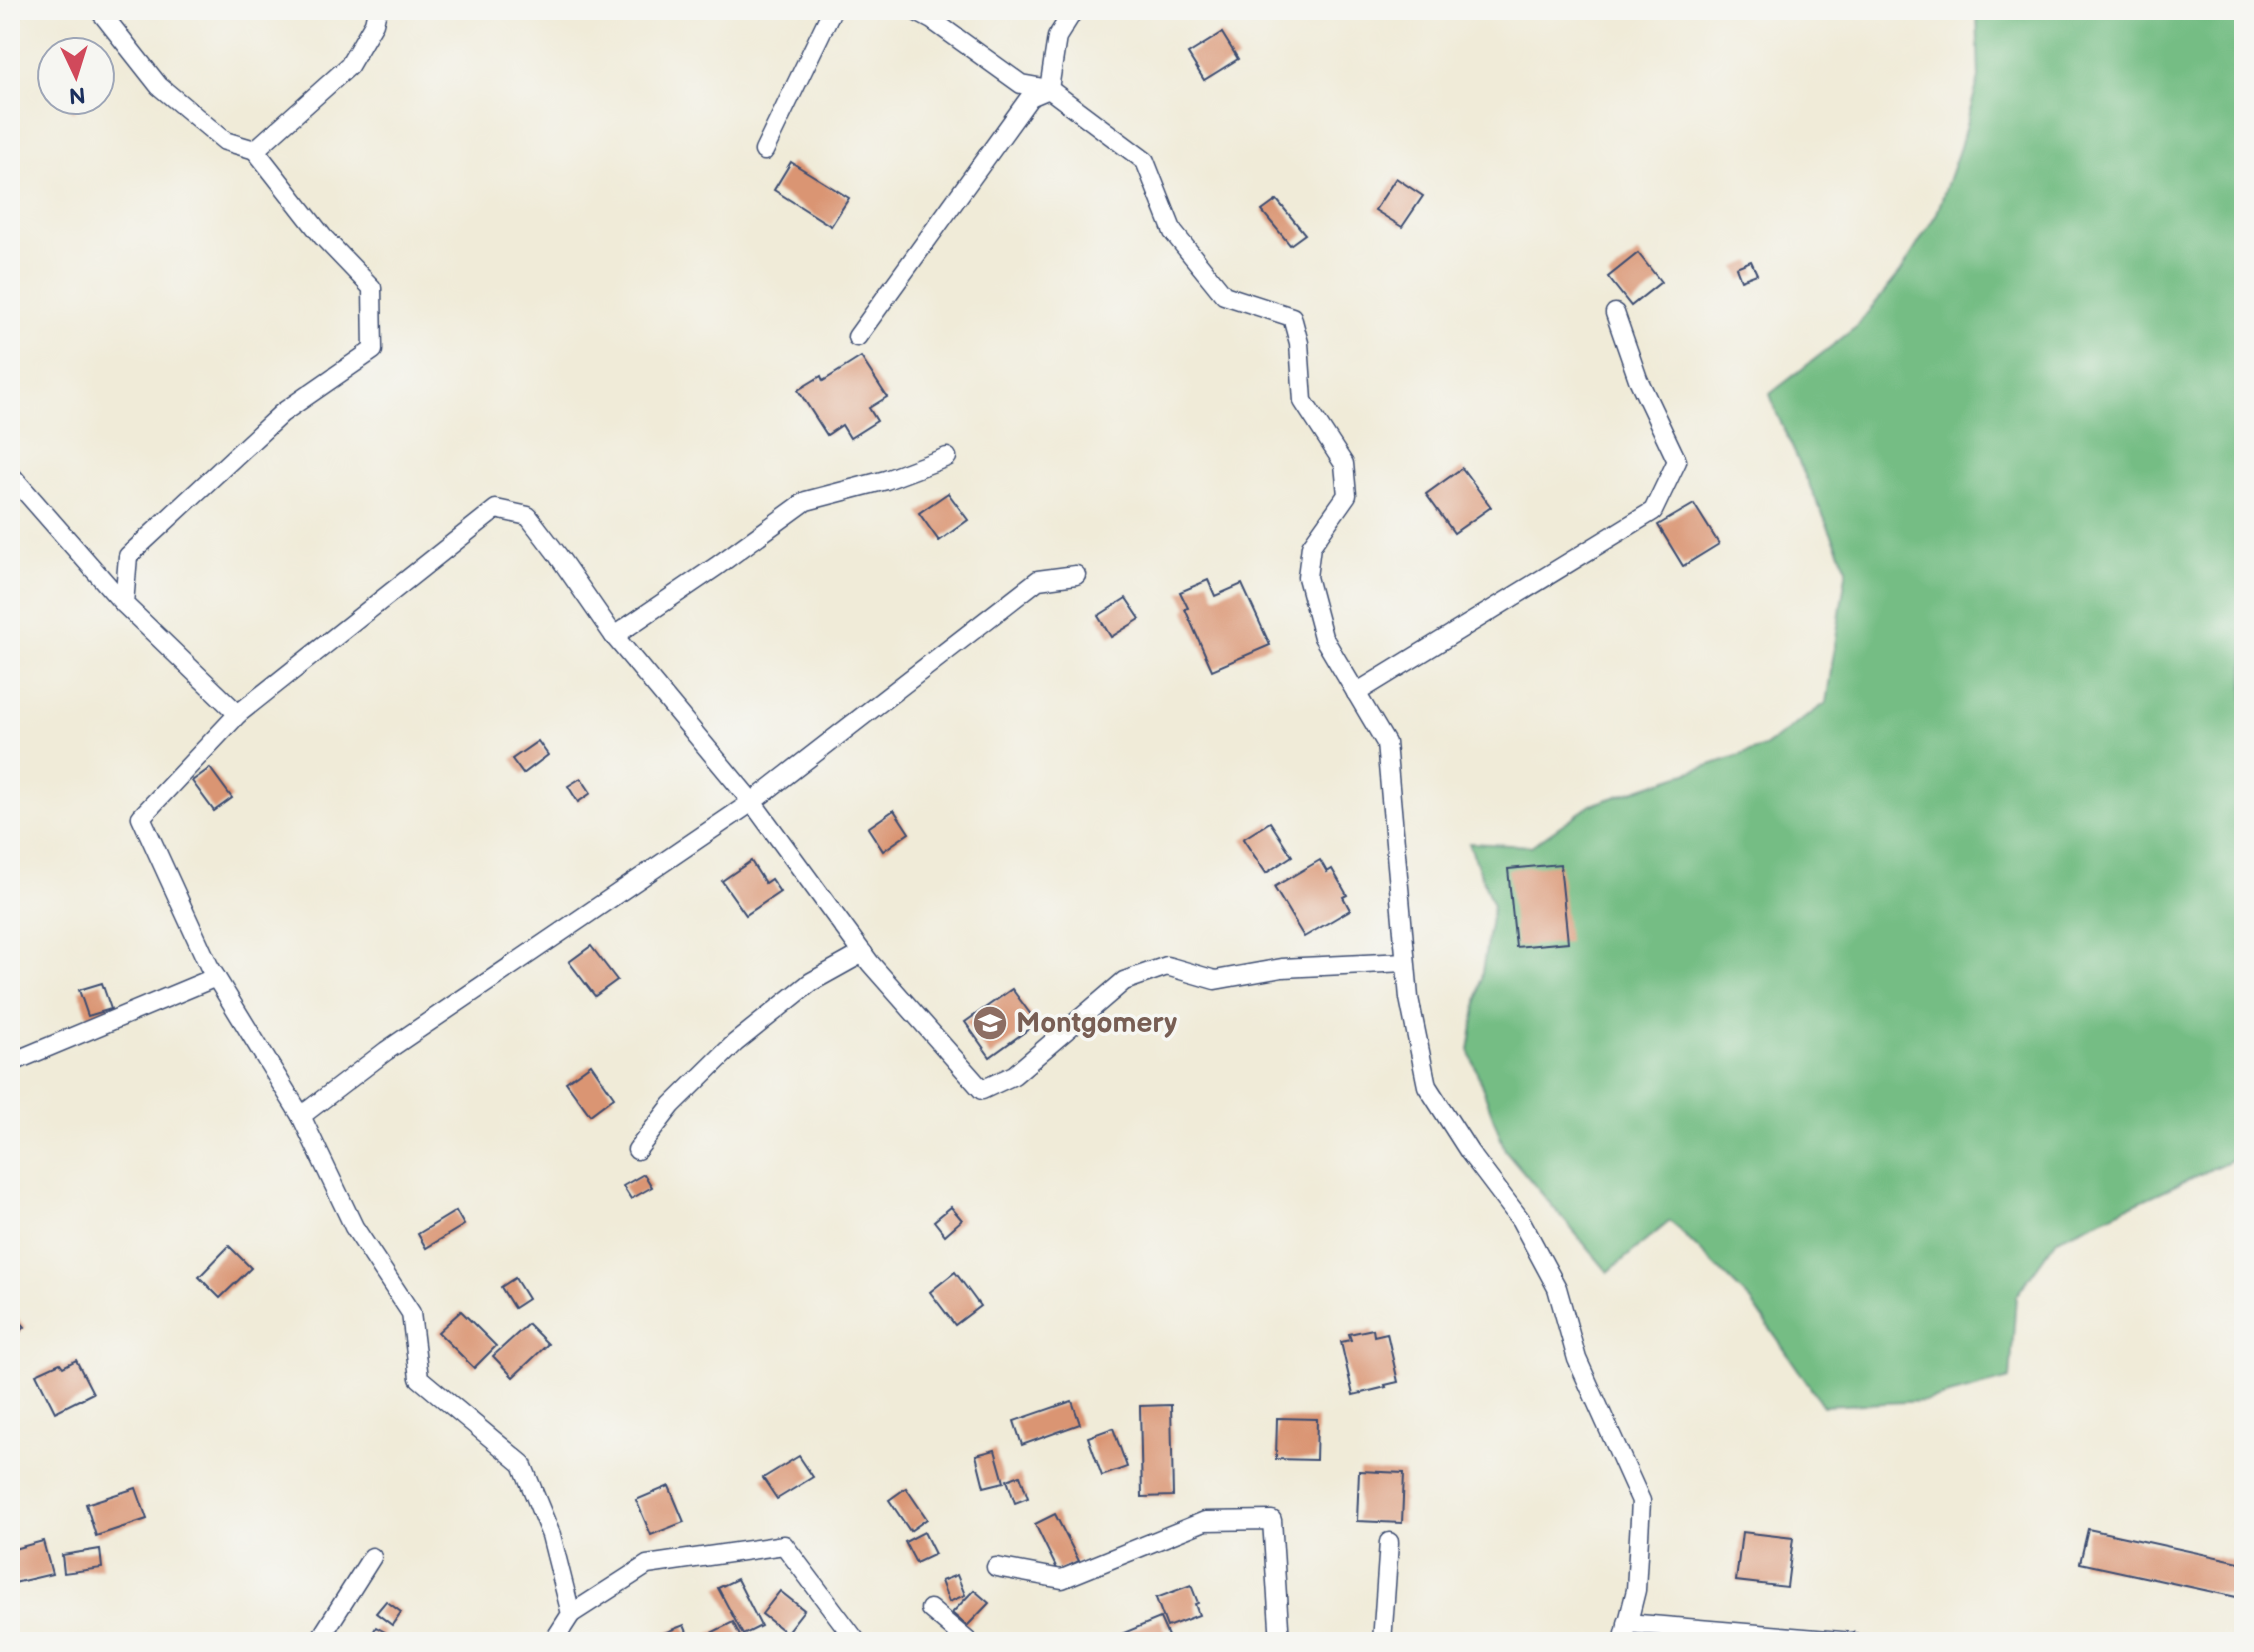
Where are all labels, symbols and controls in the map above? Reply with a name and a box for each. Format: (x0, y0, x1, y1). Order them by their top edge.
north arrow (36, 36, 116, 116)
text: N (68, 80, 86, 108)
school or university icon: Montgomery (971, 1004, 1009, 1042)
place label: Montgomery (1016, 1007, 1177, 1040)

